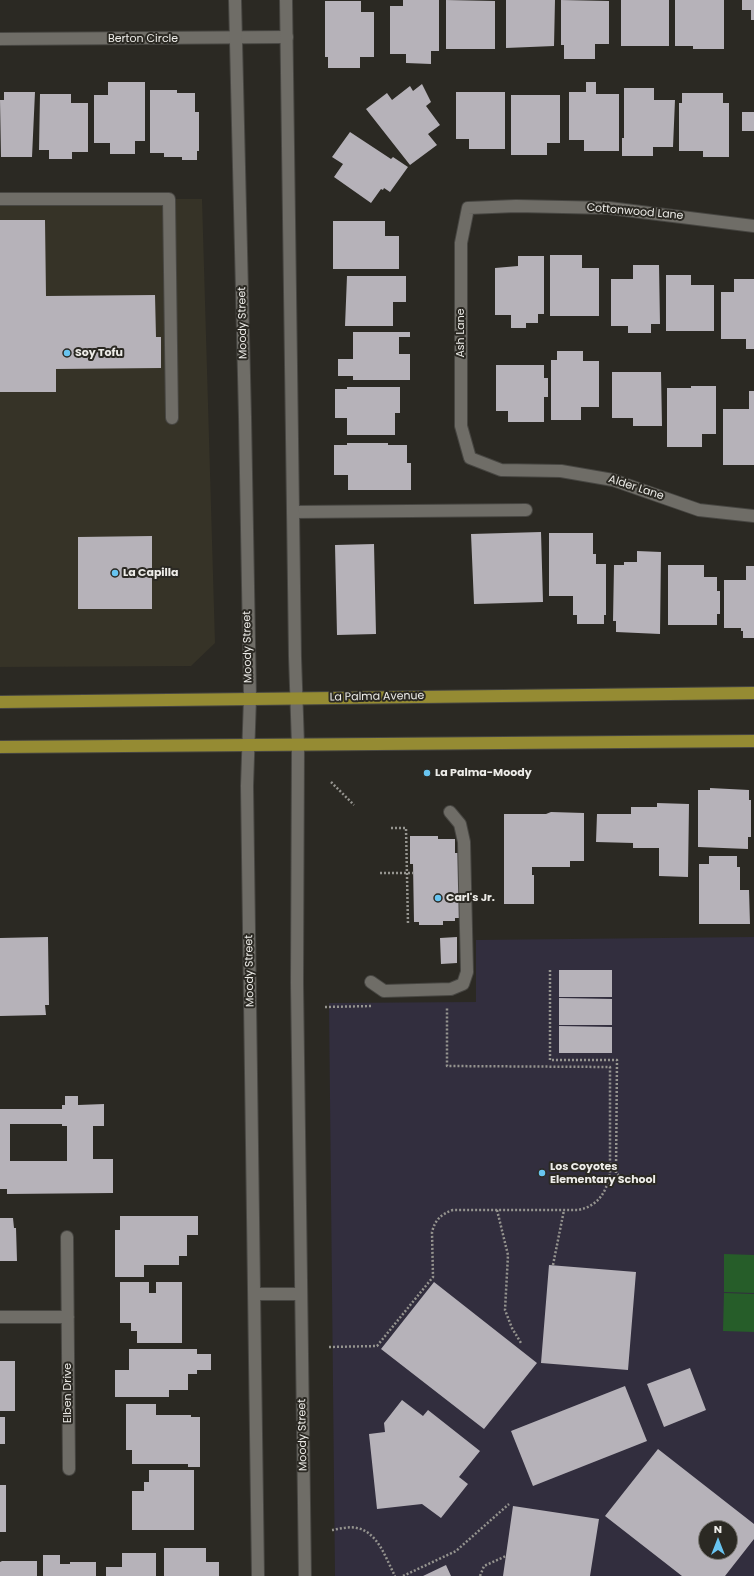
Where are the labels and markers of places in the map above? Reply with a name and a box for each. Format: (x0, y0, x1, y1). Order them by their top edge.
place label: Soy Tofu (75, 346, 123, 360)
marker: Soy Tofu (62, 348, 72, 358)
place label: La Capilla (123, 566, 179, 580)
marker: La Capilla (110, 568, 120, 578)
place label: La Palma-Moody (435, 766, 532, 780)
marker: La Palma-Moody (422, 768, 432, 778)
place label: Carl's Jr. (446, 891, 495, 905)
marker: Carl's Jr. (433, 893, 443, 903)
place label: Los Coyotes Elementary School (550, 1160, 656, 1186)
marker: Los Coyotes Elementary School (537, 1168, 547, 1178)

